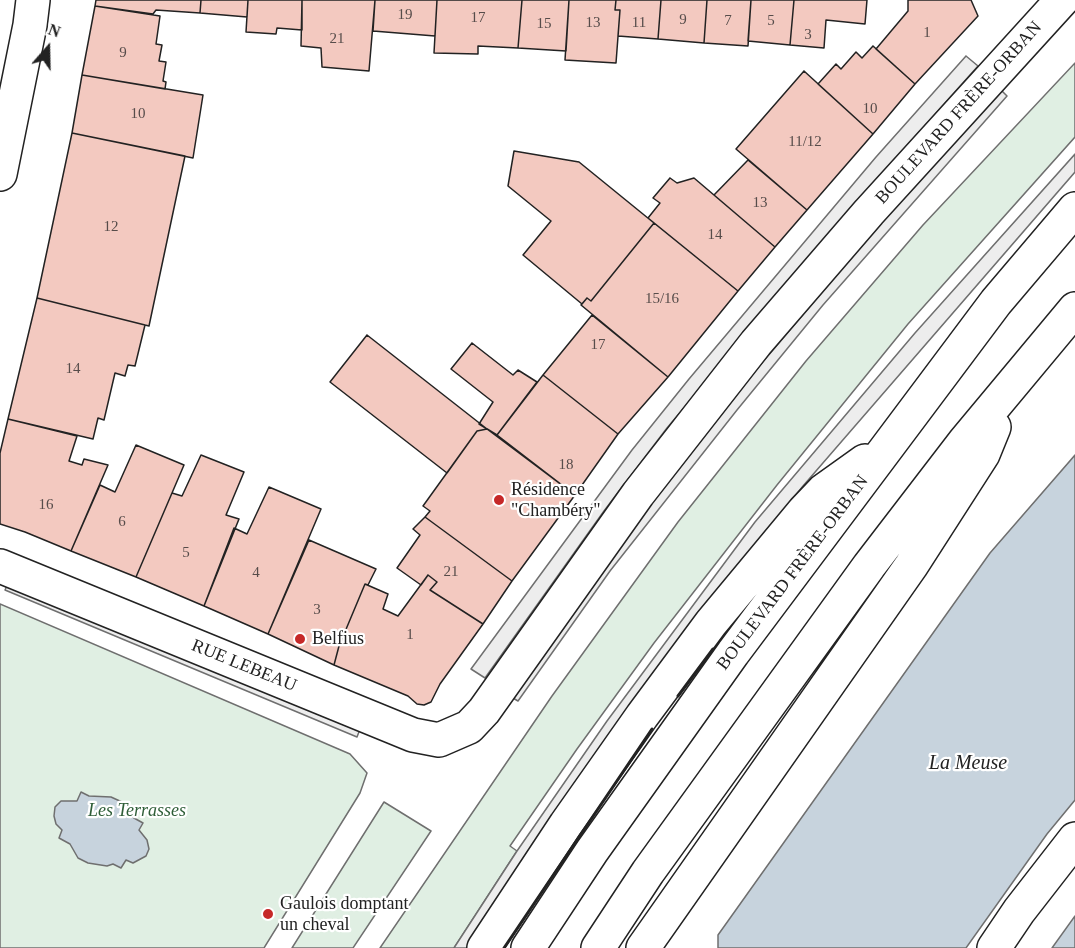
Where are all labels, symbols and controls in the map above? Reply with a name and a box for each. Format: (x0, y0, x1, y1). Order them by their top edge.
house number: 19 (398, 6, 412, 24)
house number: 17 (470, 9, 486, 27)
house number: 9 (679, 11, 687, 29)
house number: 7 (724, 12, 732, 30)
house number: 5 (767, 12, 775, 30)
house number: 13 (586, 14, 600, 32)
house number: 11 (632, 14, 646, 32)
house number: 15 (536, 15, 552, 33)
street label: BOULEVARD FRÈRE-ORBAN (871, 17, 1047, 209)
north arrow (18, 18, 78, 78)
text: N (46, 21, 63, 41)
house number: 1 (923, 24, 931, 42)
house number: 3 (804, 26, 812, 44)
house number: 21 (330, 30, 344, 48)
house number: 9 (119, 44, 127, 62)
house number: 10 (862, 100, 878, 118)
house number: 10 (130, 105, 146, 123)
house number: 11/12 (788, 133, 822, 151)
house number: 13 (752, 194, 768, 212)
house number: 12 (104, 218, 118, 236)
house number: 14 (708, 226, 722, 244)
house number: 15/16 (645, 290, 679, 308)
house number: 17 (590, 336, 606, 354)
house number: 14 (66, 360, 80, 378)
house number: 18 (558, 456, 574, 474)
street label: BOULEVARD FRÈRE-ORBAN (713, 471, 873, 675)
place label: Résidence "Chambéry" (511, 479, 601, 522)
marker: Résidence "Chambéry" (492, 493, 506, 507)
house number: 16 (38, 496, 54, 514)
house number: 6 (118, 513, 126, 531)
house number: 5 (182, 544, 190, 562)
house number: 21 (444, 563, 458, 581)
house number: 4 (252, 564, 260, 582)
house number: 3 (313, 601, 321, 619)
house number: 1 (406, 626, 414, 644)
place label: Belfius (312, 628, 364, 650)
marker: Belfius (293, 632, 307, 646)
street label: RUE LEBEAU (188, 635, 300, 697)
water label: La Meuse (929, 752, 1007, 776)
park label: Les Terrasses (88, 800, 186, 822)
place label: Gaulois domptant un cheval (280, 893, 408, 936)
marker: Gaulois domptant un cheval (261, 907, 275, 921)

